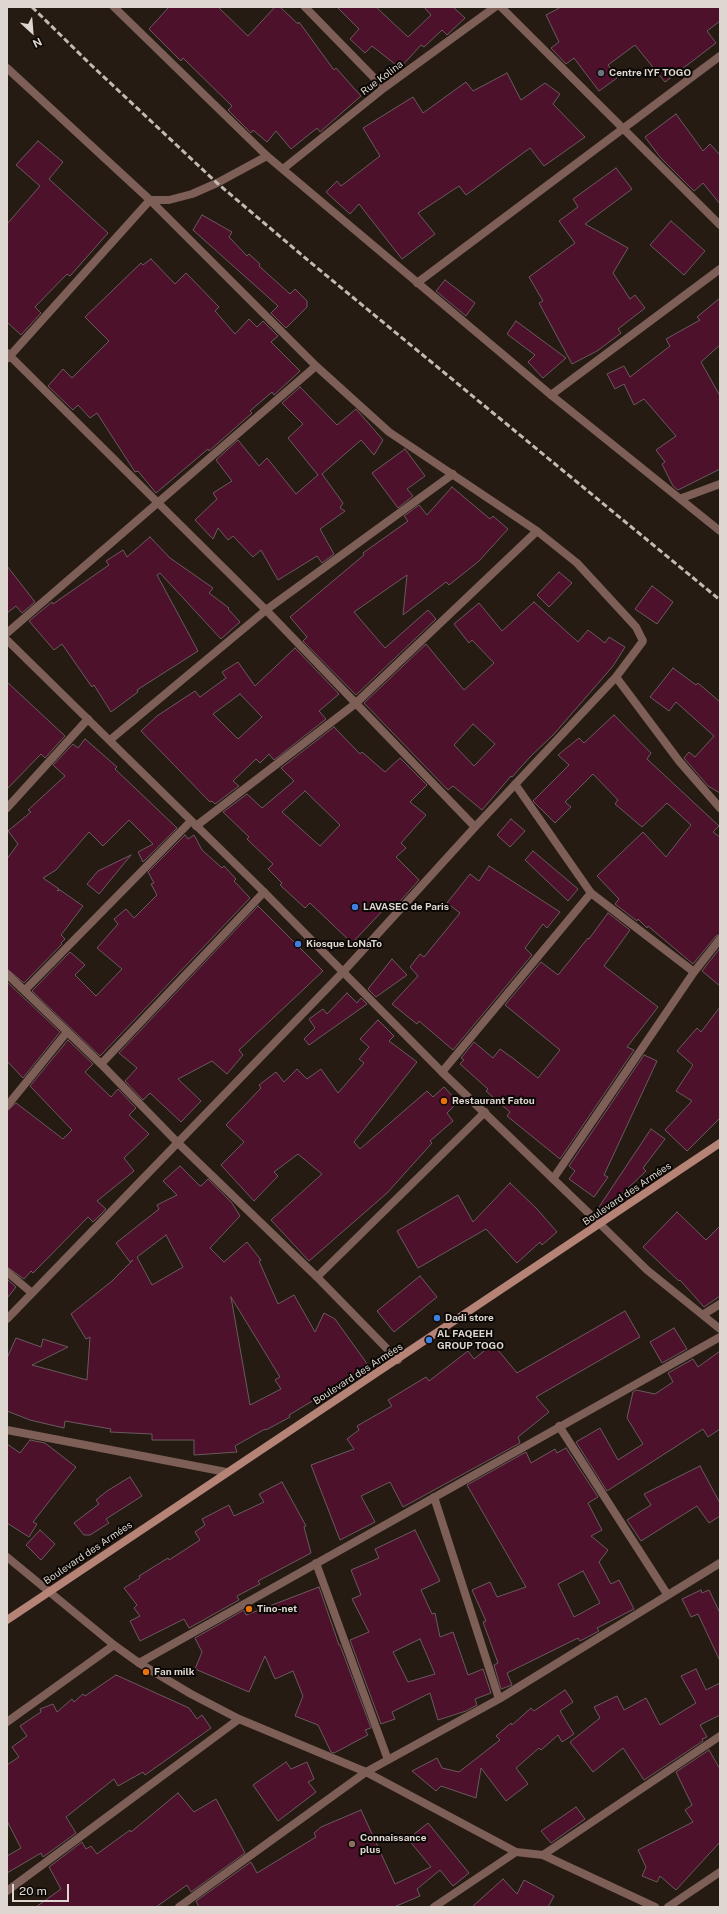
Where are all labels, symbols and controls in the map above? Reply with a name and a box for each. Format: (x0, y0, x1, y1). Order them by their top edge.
north arrow (12, 12, 52, 52)
text: N (31, 36, 44, 50)
street label: Rue Kolina (359, 58, 405, 98)
place label: Centre IYF TOGO (609, 67, 691, 79)
marker: Centre IYF TOGO (596, 68, 606, 78)
place label: LAVASEC de Paris (363, 901, 449, 913)
marker: LAVASEC de Paris (350, 902, 360, 912)
place label: Kiosque LoNaTo (306, 938, 382, 950)
marker: Kiosque LoNaTo (293, 939, 303, 949)
place label: Restaurant Fatou (452, 1095, 535, 1107)
marker: Restaurant Fatou (439, 1096, 449, 1106)
street label: Boulevard des Armées (580, 1160, 674, 1228)
place label: Dadi store (445, 1312, 494, 1324)
marker: Dadi store (432, 1313, 442, 1323)
place label: AL FAQEEH GROUP TOGO (437, 1328, 504, 1352)
marker: AL FAQEEH GROUP TOGO (424, 1335, 434, 1345)
street label: Boulevard des Armées (311, 1341, 405, 1407)
street label: Boulevard des Armées (41, 1519, 135, 1587)
place label: Tino-net (257, 1603, 297, 1615)
marker: Tino-net (244, 1604, 254, 1614)
place label: Fan milk (154, 1666, 195, 1678)
marker: Fan milk (141, 1667, 151, 1677)
place label: Connaissance plus (360, 1832, 426, 1856)
marker: Connaissance plus (347, 1839, 357, 1849)
scale bar (14, 1876, 71, 1902)
text: 20 m (19, 1884, 47, 1898)

